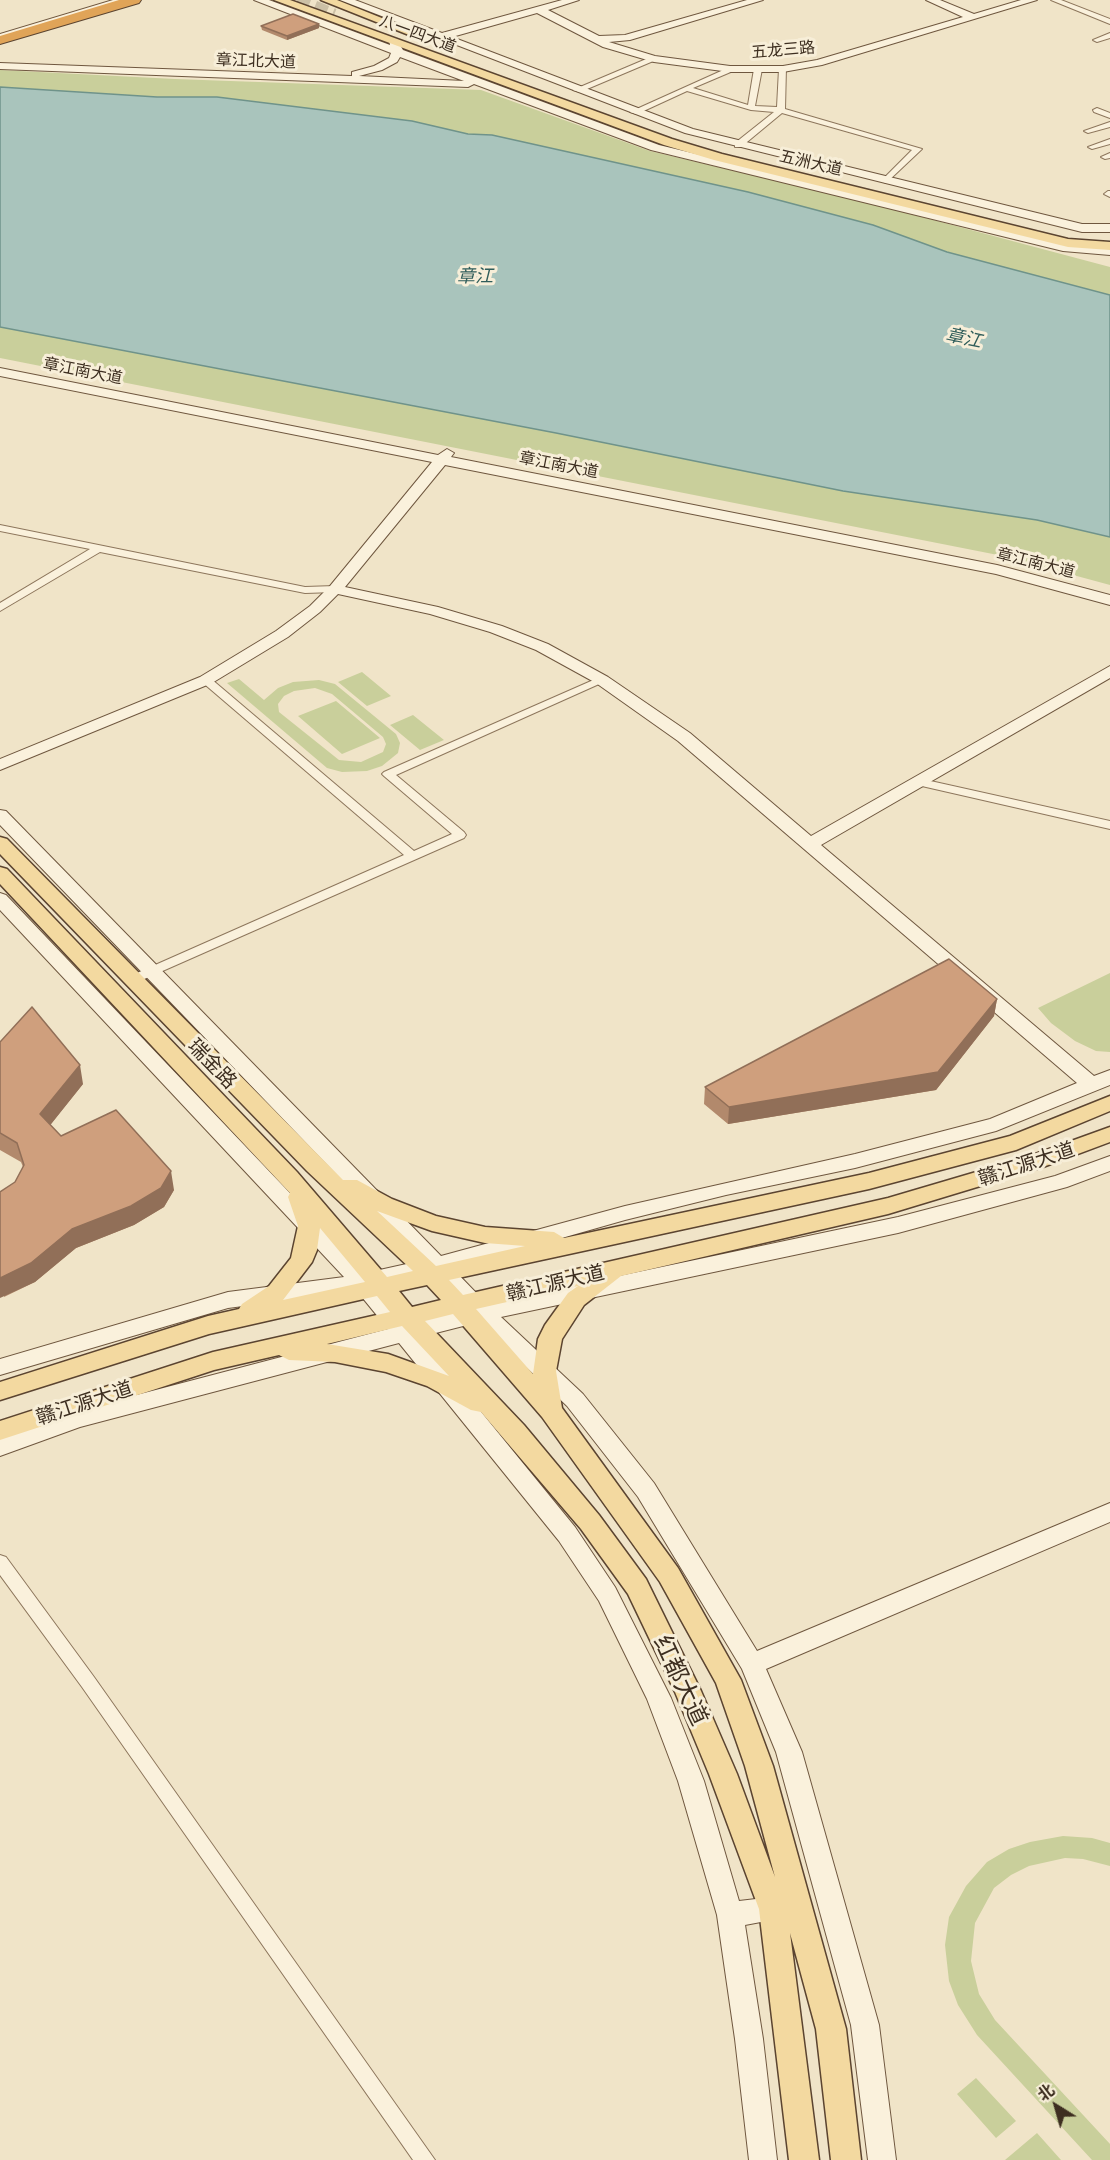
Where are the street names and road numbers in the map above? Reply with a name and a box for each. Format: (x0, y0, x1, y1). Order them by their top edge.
street label: 八一四大道 (377, 10, 459, 56)
street label: 五龙三路 (750, 37, 816, 61)
street label: 章江北大道 (216, 49, 296, 71)
street label: 五洲大道 (778, 145, 844, 179)
street label: 章江南大道 (42, 353, 124, 387)
street label: 章江南大道 (518, 447, 600, 481)
street label: 章江南大道 (995, 543, 1077, 581)
street label: 瑞金路 (184, 1033, 242, 1093)
street label: 赣江源大道 (975, 1136, 1077, 1190)
street label: 赣江源大道 (504, 1259, 606, 1305)
street label: 赣江源大道 (33, 1375, 135, 1429)
street label: 红都大道 (649, 1630, 715, 1730)

